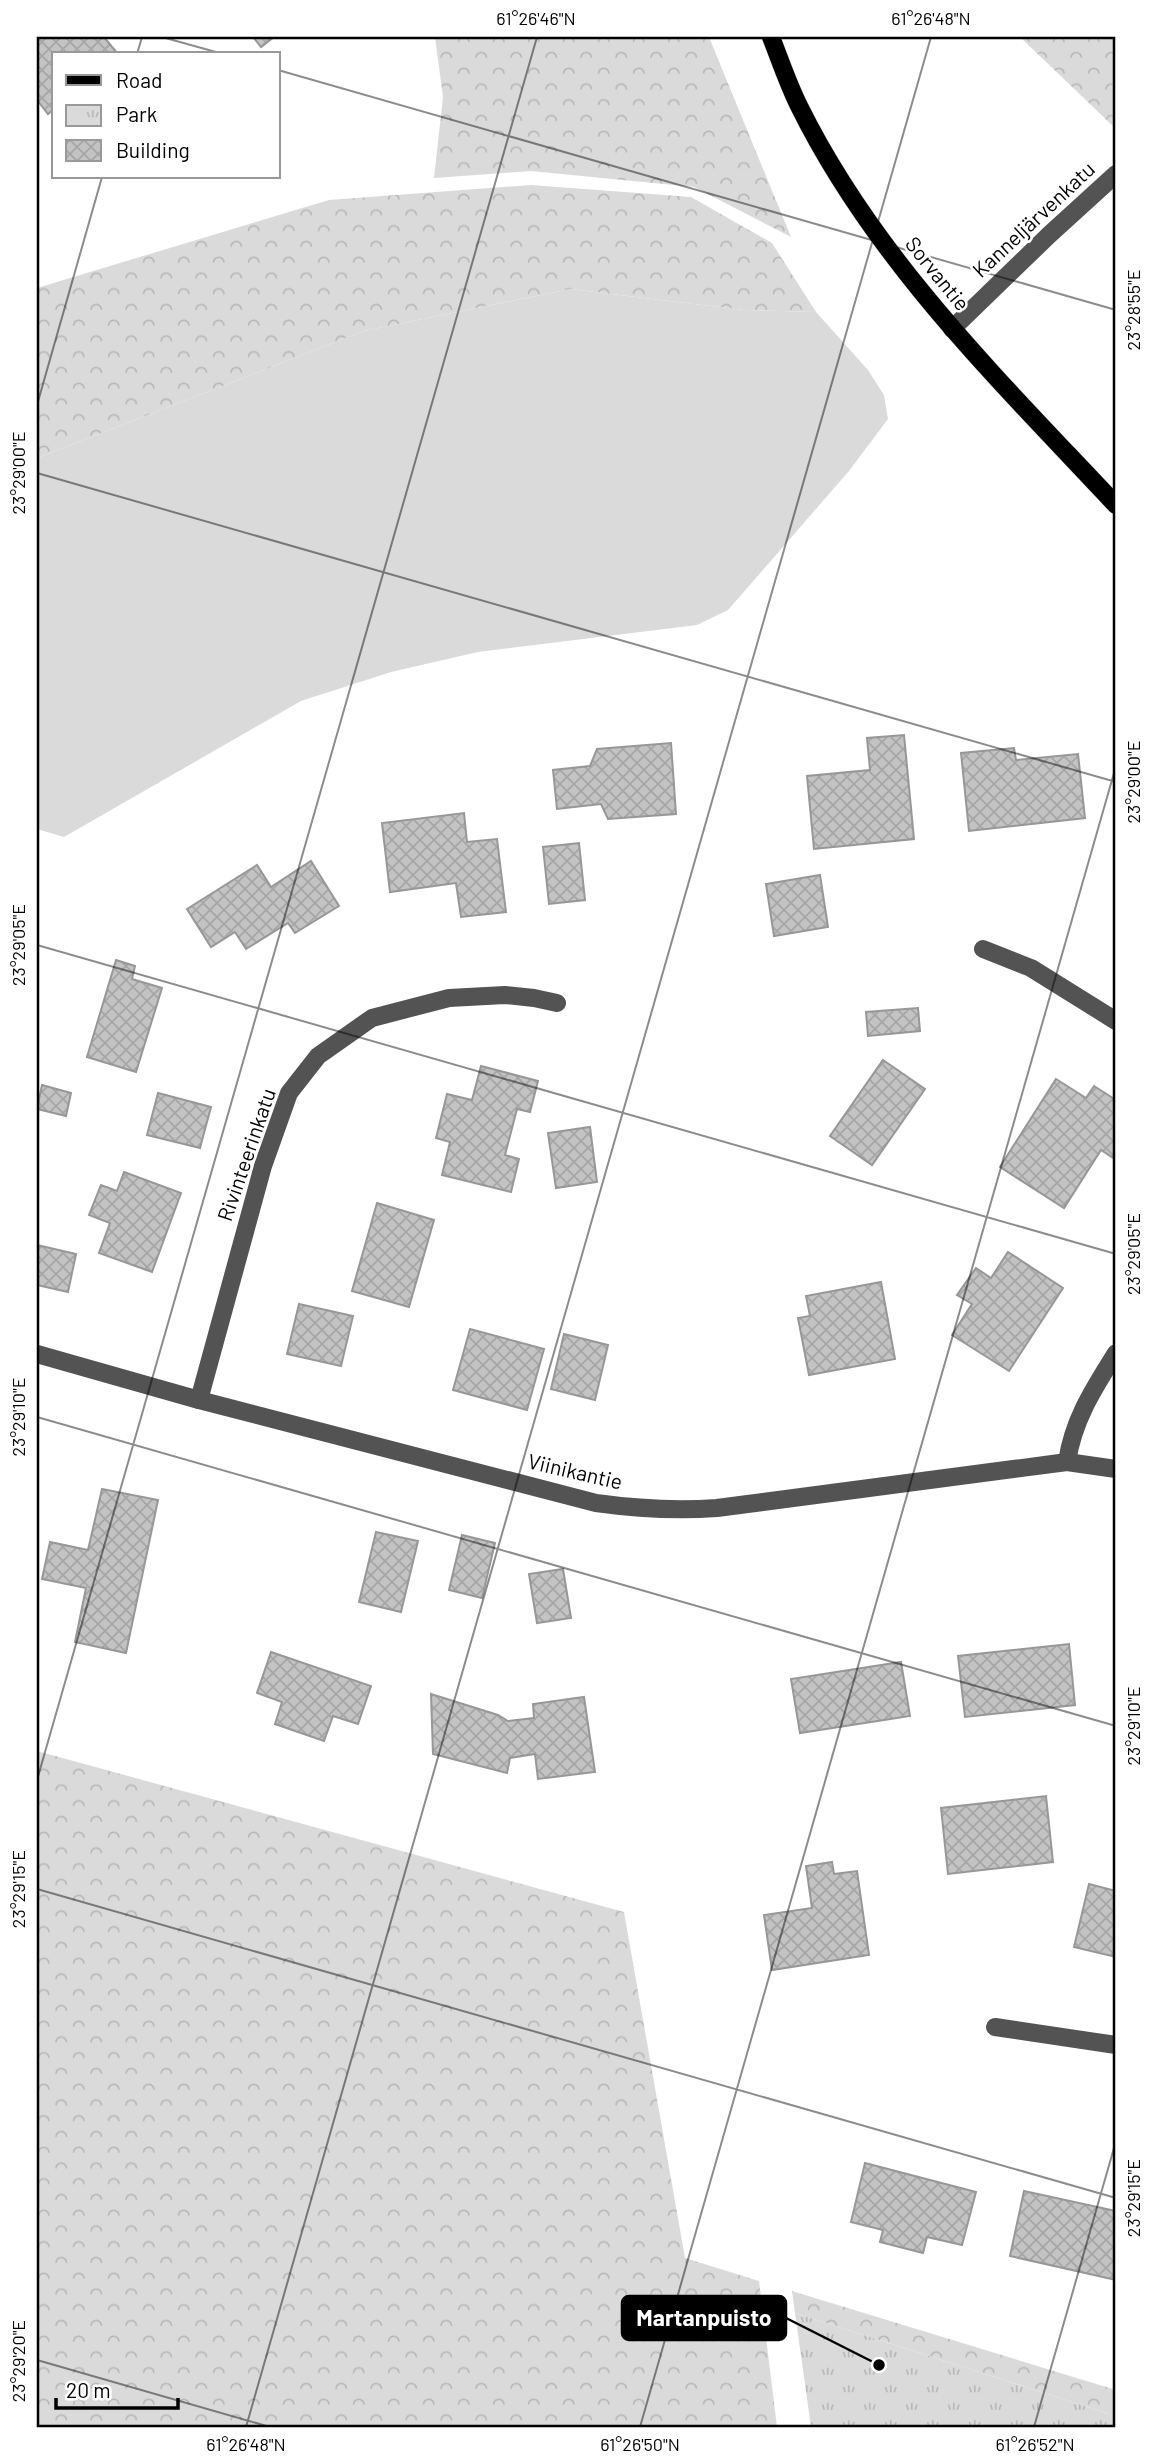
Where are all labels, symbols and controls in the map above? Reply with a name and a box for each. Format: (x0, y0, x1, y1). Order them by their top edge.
text: 61°26'46"N (496, 7, 576, 29)
text: 61°26'48"N (891, 7, 971, 29)
legend (52, 52, 280, 178)
text: Road (116, 67, 162, 92)
text: Park (116, 101, 157, 126)
text: Building (116, 137, 190, 162)
street label: Kanneljärvenkatu (967, 156, 1099, 282)
street label: Sorvantie (901, 231, 976, 315)
text: 23°28'55"E (1122, 269, 1144, 351)
text: 23°29'00"E (7, 431, 29, 515)
text: 23°29'00"E (1122, 740, 1144, 824)
text: 23°29'05"E (7, 904, 29, 986)
street label: Rivinteerinkatu (211, 1085, 280, 1224)
text: 23°29'05"E (1122, 1213, 1144, 1295)
text: 23°29'10"E (7, 1377, 29, 1457)
street label: Viinikantie (526, 1448, 625, 1494)
text: 23°29'10"E (1122, 1686, 1144, 1766)
text: 23°29'15"E (7, 1850, 29, 1928)
text: 23°29'15"E (1122, 2159, 1144, 2237)
callout: Martanpuisto (622, 2296, 786, 2340)
text: Martanpuisto (636, 2303, 772, 2331)
text: 23°29'20"E (7, 2320, 29, 2402)
scale bar (56, 2366, 178, 2410)
text: 20 m (66, 2377, 111, 2402)
text: 61°26'48"N (206, 2433, 286, 2455)
text: 61°26'50"N (600, 2433, 680, 2455)
text: 61°26'52"N (995, 2433, 1075, 2455)

